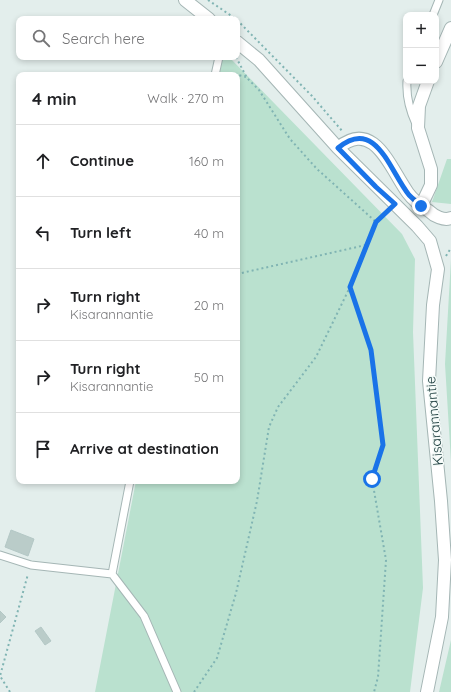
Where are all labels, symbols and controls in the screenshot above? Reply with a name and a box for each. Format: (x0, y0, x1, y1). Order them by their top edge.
map controls (403, 12, 439, 84)
button: + (403, 12, 439, 48)
search box (16, 16, 240, 60)
icon: search (30, 27, 52, 49)
text: Search here (62, 29, 145, 48)
button: − (403, 48, 439, 84)
text: 4 min (32, 88, 77, 109)
text: Walk · 270 m (147, 90, 224, 106)
icon: ahead (32, 150, 54, 172)
text: Continue (70, 151, 134, 170)
text: 160 m (189, 153, 224, 169)
route end (412, 197, 430, 215)
icon: left (32, 222, 54, 244)
text: Turn left (70, 223, 132, 242)
text: 40 m (194, 225, 224, 241)
text: Turn right (70, 287, 141, 306)
icon: right (32, 294, 54, 316)
text: 20 m (194, 297, 224, 313)
text: Kisarannantie (70, 306, 153, 322)
text: Turn right (70, 359, 141, 378)
icon: right (32, 366, 54, 388)
text: 50 m (194, 369, 224, 385)
street label: Kisarannantie (421, 375, 447, 466)
text: Kisarannantie (70, 378, 153, 394)
icon: arrive (32, 438, 54, 460)
text: Arrive at destination (70, 439, 219, 458)
route start (363, 470, 381, 488)

